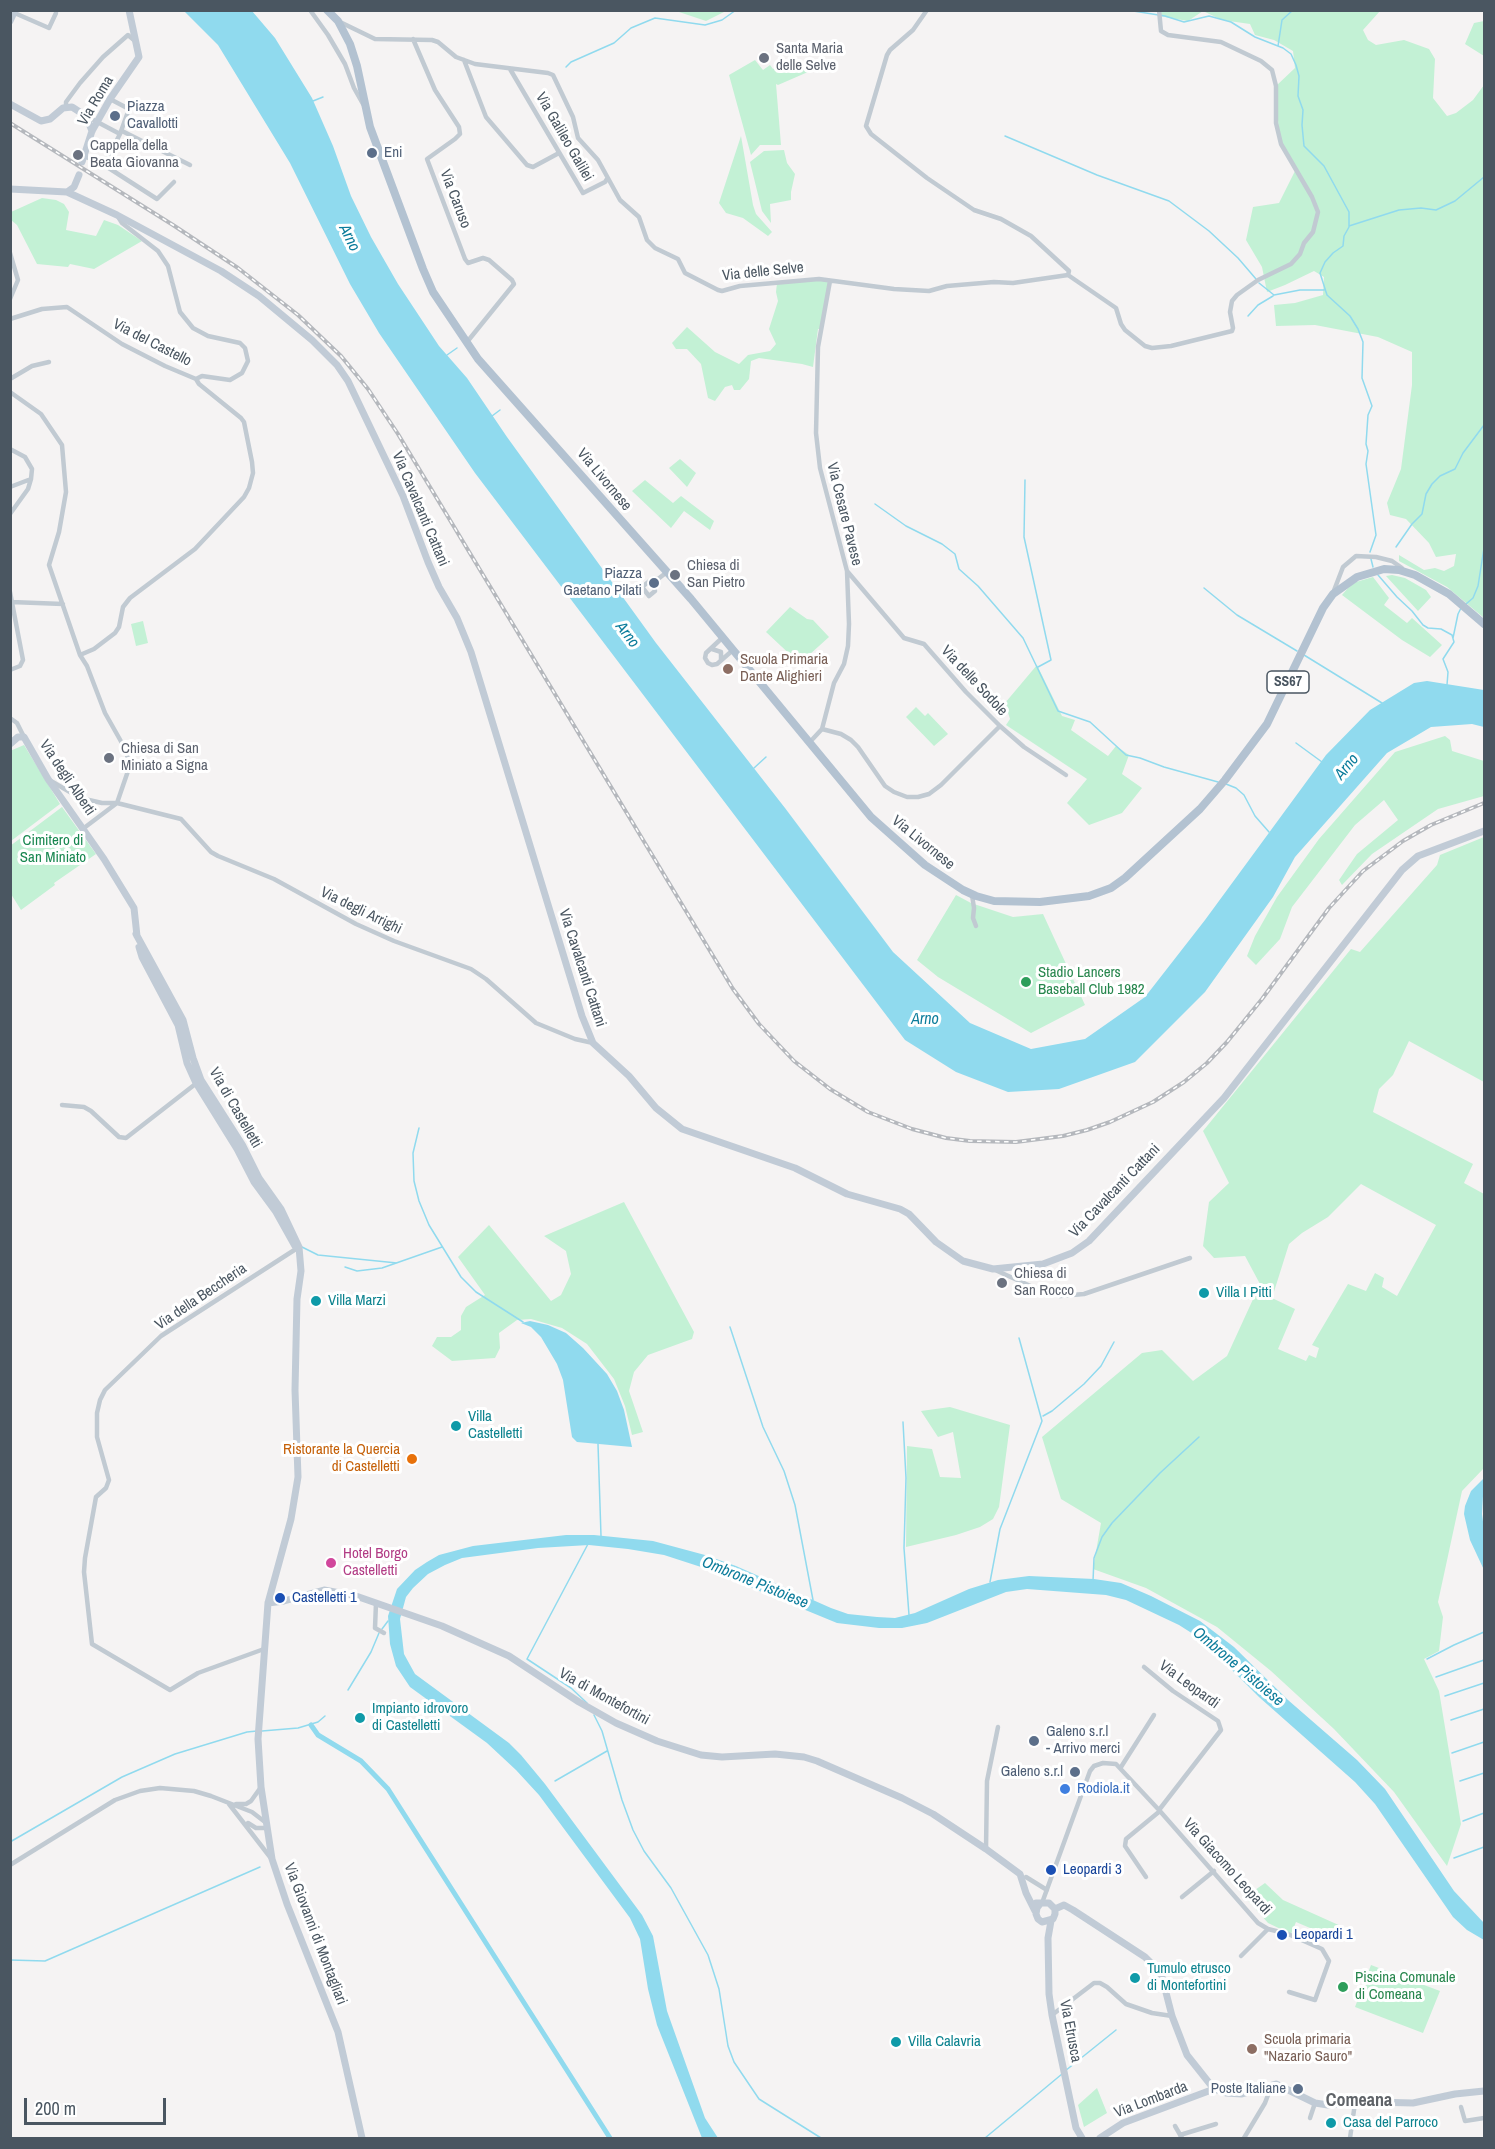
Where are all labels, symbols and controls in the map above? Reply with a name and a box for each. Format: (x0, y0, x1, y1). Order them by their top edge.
place label: Santa Maria delle Selve (776, 40, 843, 75)
marker: Santa Maria delle Selve (757, 51, 771, 65)
street label: Via Roma (74, 73, 118, 129)
street label: Via Galileo Galilei (531, 89, 597, 185)
place label: Piazza Cavallotti (127, 98, 178, 133)
marker: Piazza Cavallotti (108, 109, 122, 123)
place label: Cappella della Beata Giovanna (90, 137, 179, 172)
place label: Eni (384, 144, 402, 162)
marker: Eni (365, 146, 379, 160)
marker: Cappella della Beata Giovanna (71, 148, 85, 162)
street label: Via Caruso (436, 167, 474, 231)
water label: Arno (334, 221, 364, 255)
street label: Via delle Selve (721, 259, 805, 285)
street label: Via del Castello (110, 315, 194, 371)
street label: Via Livornese (573, 445, 635, 515)
street label: Via Cavalcanti Cattani (388, 449, 452, 569)
street label: Via Cesare Pavese (822, 461, 866, 567)
place label: Chiesa di San Pietro (687, 557, 745, 592)
place label: Piazza Gaetano Pilati (563, 565, 642, 600)
marker: Chiesa di San Pietro (668, 568, 682, 582)
marker: Piazza Gaetano Pilati (647, 576, 661, 590)
water label: Arno (611, 618, 643, 652)
street label: Via delle Sodole (937, 642, 1011, 720)
place label: Scuola Primaria Dante Alighieri (740, 651, 828, 686)
marker: Scuola Primaria Dante Alighieri (721, 662, 735, 676)
road number: SS67 (1267, 671, 1309, 693)
street label: Via degli Alberti (35, 737, 99, 819)
place label: Chiesa di San Miniato a Signa (121, 740, 208, 775)
water label: Arno (1331, 750, 1363, 784)
marker: Chiesa di San Miniato a Signa (102, 751, 116, 765)
street label: Via Livornese (888, 812, 958, 874)
park label: Cimitero di San Miniato (20, 832, 86, 867)
street label: Via degli Arrighi (317, 883, 405, 939)
street label: Via Cavalcanti Cattani (554, 907, 610, 1029)
place label: Stadio Lancers Baseball Club 1982 (1038, 964, 1145, 999)
marker: Stadio Lancers Baseball Club 1982 (1019, 975, 1033, 989)
water label: Arno (911, 1010, 939, 1030)
street label: Via di Castelletti (205, 1065, 265, 1151)
street label: Via Cavalcanti Cattani (1066, 1141, 1164, 1241)
street label: Via della Beccheria (152, 1260, 250, 1334)
place label: Chiesa di San Rocco (1014, 1265, 1074, 1300)
marker: Chiesa di San Rocco (995, 1276, 1009, 1290)
place label: Villa I Pitti (1216, 1284, 1272, 1302)
marker: Villa I Pitti (1197, 1286, 1211, 1300)
place label: Villa Marzi (328, 1292, 386, 1310)
marker: Villa Marzi (309, 1294, 323, 1308)
place label: Villa Castelletti (468, 1408, 523, 1443)
marker: Villa Castelletti (449, 1419, 463, 1433)
place label: Ristorante la Quercia di Castelletti (283, 1441, 400, 1476)
marker: Ristorante la Quercia di Castelletti (405, 1452, 419, 1466)
place label: Hotel Borgo Castelletti (343, 1545, 408, 1580)
water label: Ombrone Pistoiese (699, 1553, 811, 1613)
marker: Hotel Borgo Castelletti (324, 1556, 338, 1570)
place label: Castelletti 1 (292, 1589, 357, 1607)
marker: Castelletti 1 (273, 1591, 287, 1605)
water label: Ombrone Pistoiese (1189, 1623, 1287, 1711)
street label: Via Leopardi (1155, 1657, 1223, 1713)
street label: Via di Montefortini (555, 1665, 653, 1729)
place label: Impianto idrovoro di Castelletti (372, 1700, 468, 1735)
marker: Impianto idrovoro di Castelletti (353, 1711, 367, 1725)
place label: Galeno s.r.l - Arrivo merci (1046, 1723, 1120, 1758)
marker: Galeno s.r.l - Arrivo merci (1027, 1734, 1041, 1748)
place label: Galeno s.r.l (1001, 1763, 1063, 1781)
marker: Galeno s.r.l (1068, 1765, 1082, 1779)
place label: Rodiola.it (1077, 1780, 1130, 1798)
marker: Rodiola.it (1058, 1782, 1072, 1796)
street label: Via Giacomo Leopardi (1179, 1815, 1275, 1919)
street label: Via Giovanni di Montagliari (280, 1861, 350, 2007)
place label: Leopardi 3 (1063, 1861, 1122, 1879)
marker: Leopardi 3 (1044, 1863, 1058, 1877)
place label: Leopardi 1 (1294, 1926, 1353, 1944)
marker: Leopardi 1 (1275, 1928, 1289, 1942)
place label: Tumulo etrusco di Montefortini (1147, 1960, 1231, 1995)
place label: Piscina Comunale di Comeana (1355, 1969, 1455, 2004)
marker: Tumulo etrusco di Montefortini (1128, 1971, 1142, 1985)
marker: Piscina Comunale di Comeana (1336, 1980, 1350, 1994)
street label: Via Etrusca (1055, 1998, 1085, 2064)
place label: Scuola primaria "Nazario Sauro" (1264, 2031, 1352, 2066)
place label: Villa Calavria (908, 2033, 981, 2051)
marker: Villa Calavria (889, 2035, 903, 2049)
marker: Scuola primaria "Nazario Sauro" (1245, 2042, 1259, 2056)
street label: Via Lombarda (1112, 2078, 1190, 2122)
place label: Poste Italiane (1211, 2080, 1286, 2098)
marker: Poste Italiane (1291, 2082, 1305, 2096)
scale bar (27, 2086, 170, 2124)
district label: Comeana (1326, 2090, 1392, 2112)
text: 200 m (35, 2096, 76, 2121)
place label: Casa del Parroco (1343, 2114, 1438, 2132)
marker: Casa del Parroco (1324, 2116, 1338, 2130)

